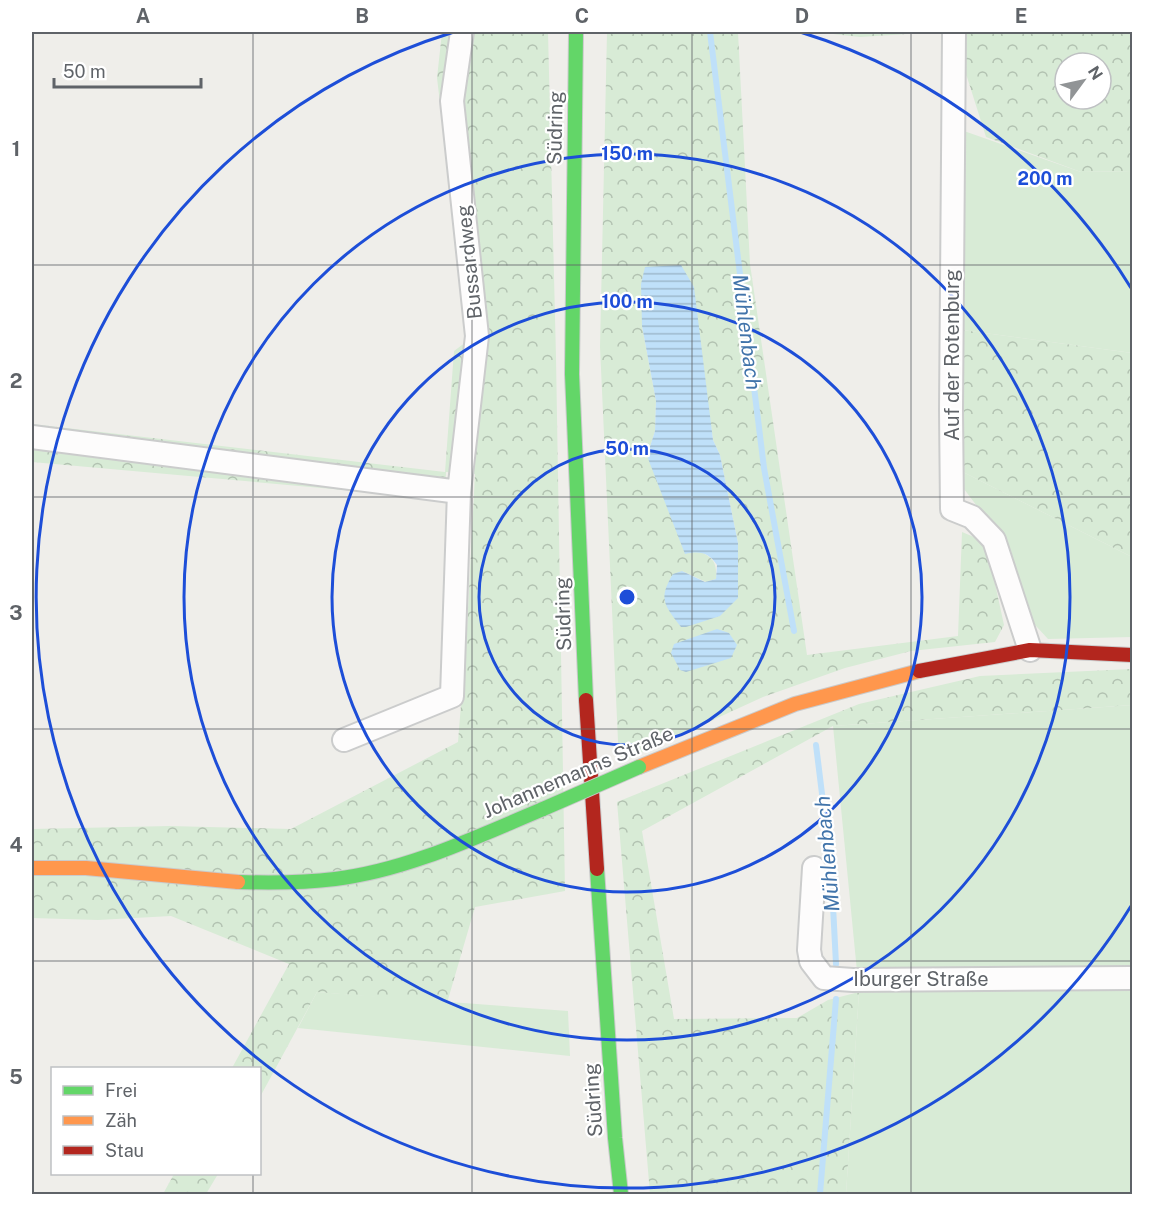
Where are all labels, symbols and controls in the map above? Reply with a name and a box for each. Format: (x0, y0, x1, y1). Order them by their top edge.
text: A (136, 4, 150, 28)
text: B (355, 4, 369, 28)
text: C (575, 4, 589, 28)
text: D (795, 4, 809, 28)
text: E (1015, 4, 1027, 28)
scale bar (54, 51, 201, 89)
north arrow (1053, 51, 1113, 111)
text: 50 m (63, 61, 106, 82)
text: N (1084, 63, 1107, 84)
street label: Südring (542, 91, 568, 165)
text: 1 (12, 137, 20, 161)
text: 150 m (601, 143, 653, 164)
text: 200 m (1018, 168, 1072, 189)
street label: Bussardweg (451, 204, 487, 320)
street label: Auf der Rotenburg (940, 269, 964, 441)
water label: Mühlenbach (727, 273, 767, 391)
text: 100 m (601, 291, 653, 312)
text: 2 (10, 369, 22, 393)
text: 50 m (605, 438, 649, 459)
street label: Südring (550, 577, 576, 651)
centre of rings (617, 587, 637, 607)
text: 3 (9, 601, 23, 625)
street label: Johannemanns Straße (479, 721, 677, 823)
water label: Mühlenbach (809, 795, 845, 913)
text: 4 (9, 833, 23, 857)
street label: Iburger Straße (853, 967, 989, 991)
street label: Südring (578, 1062, 608, 1138)
text: 5 (9, 1065, 23, 1089)
legend (51, 1067, 261, 1175)
text: Frei (105, 1080, 137, 1101)
text: Zäh (105, 1110, 137, 1131)
text: Stau (105, 1140, 144, 1161)

